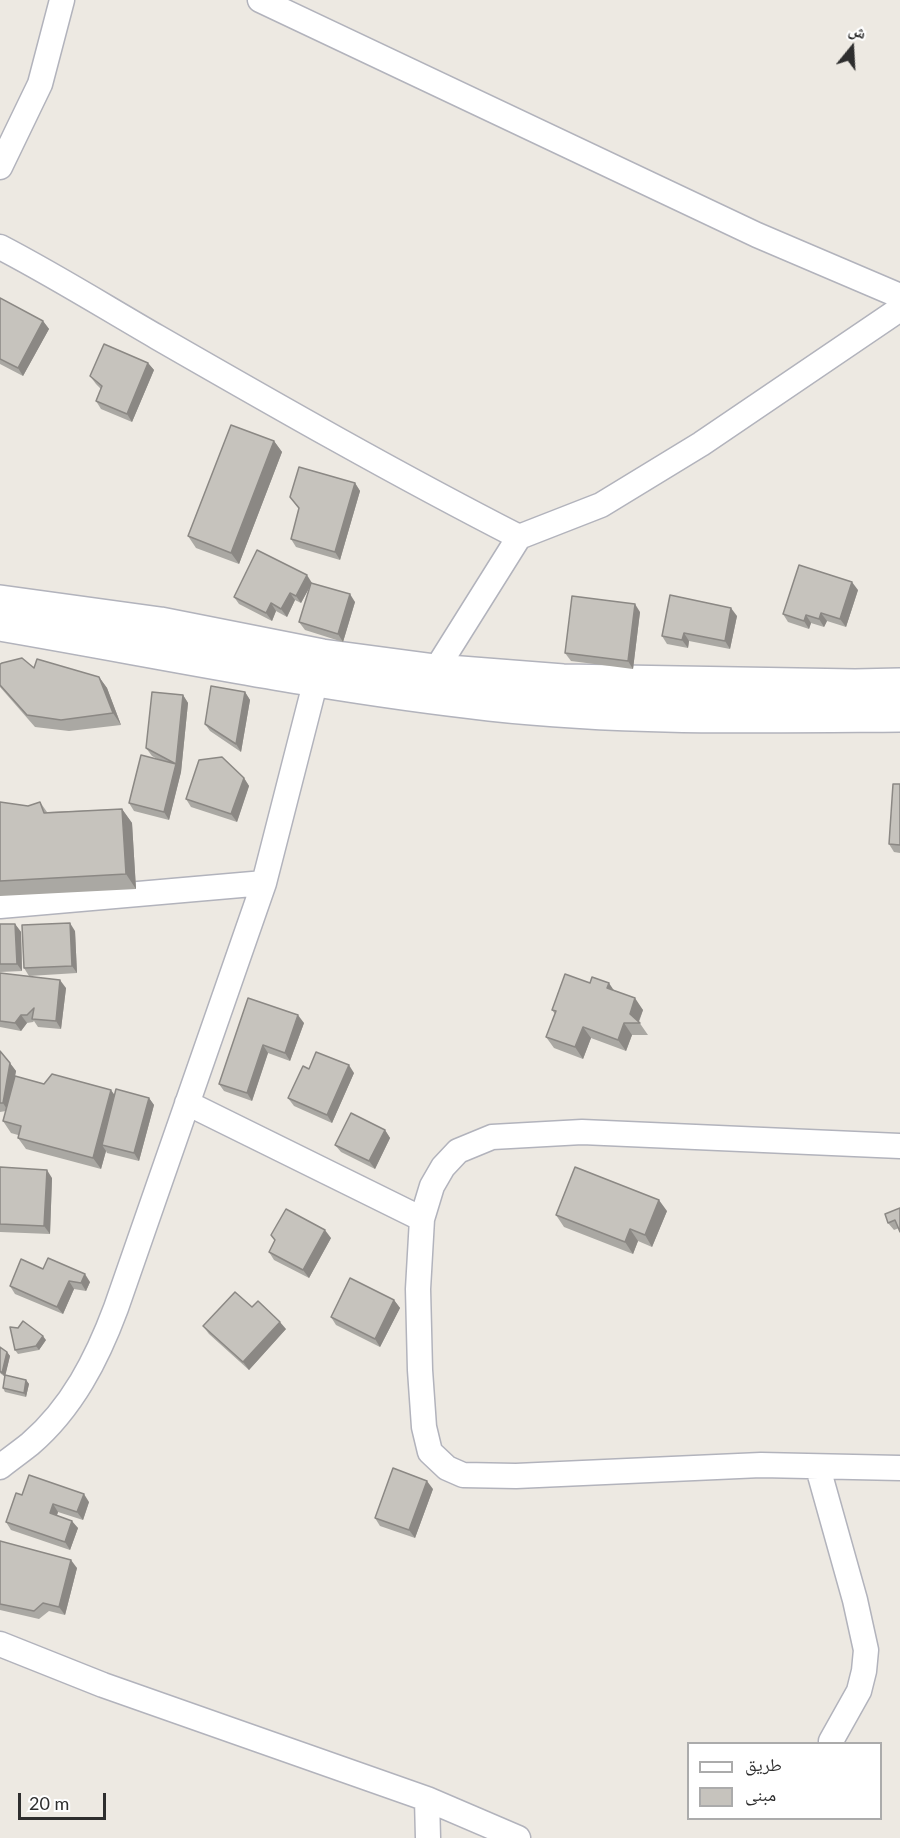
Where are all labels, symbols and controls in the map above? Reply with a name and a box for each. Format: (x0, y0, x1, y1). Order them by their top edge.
north arrow (822, 18, 882, 78)
text: ش (847, 19, 869, 42)
legend (687, 1742, 882, 1820)
text: طريق (745, 1753, 782, 1775)
scale bar (21, 1781, 110, 1819)
text: مبنى (745, 1783, 776, 1805)
text: 20 m (29, 1792, 69, 1814)

